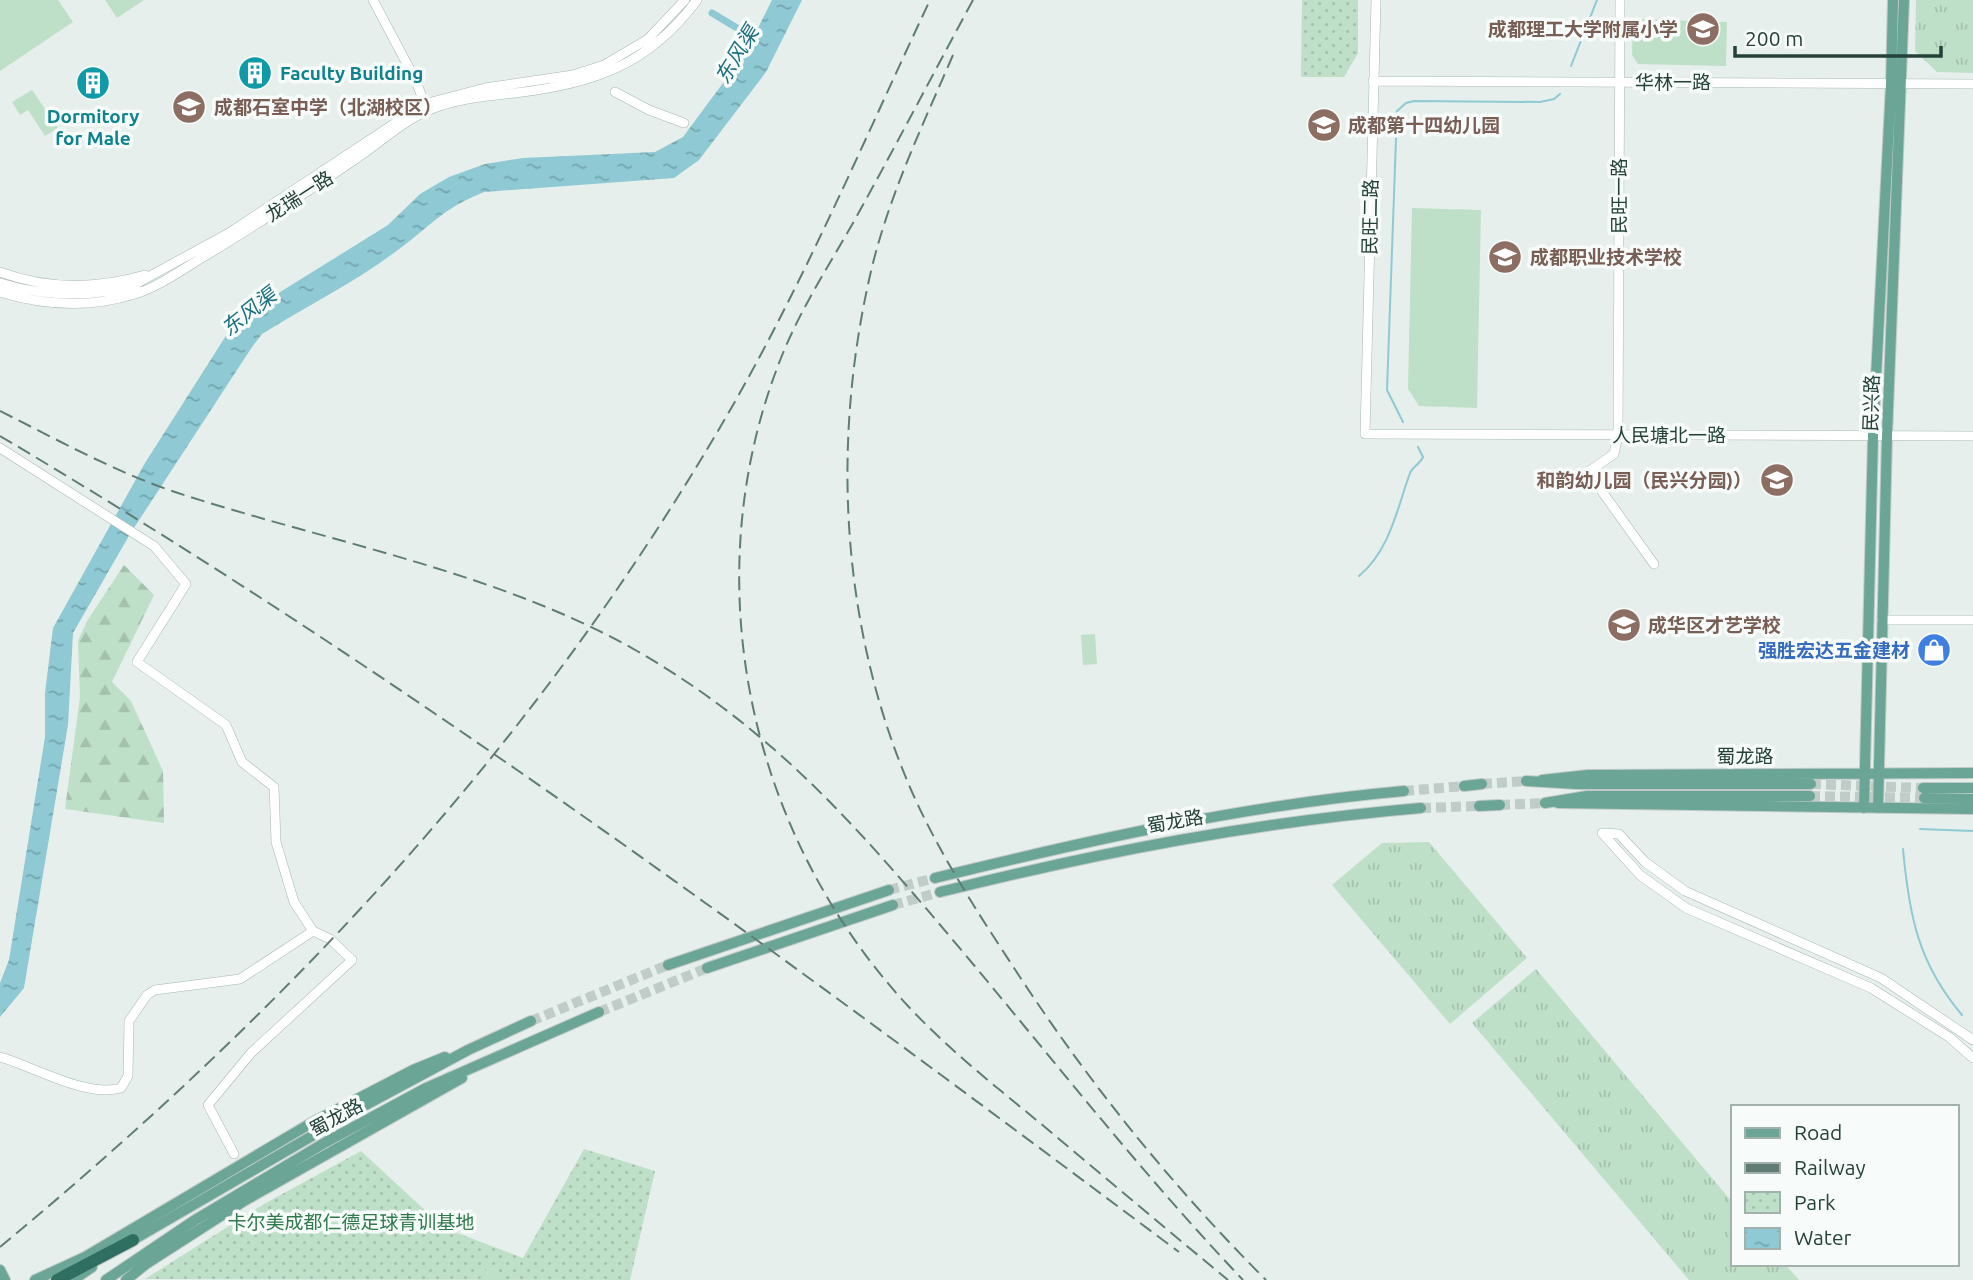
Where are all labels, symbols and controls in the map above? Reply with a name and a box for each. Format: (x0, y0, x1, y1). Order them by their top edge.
school or university icon: 成都理工大学附属小学 (1684, 10, 1722, 48)
scale bar (1735, 14, 1941, 58)
place label: 成都理工大学附属小学 (1488, 18, 1678, 40)
water label: 东风渠 (710, 19, 764, 88)
text: 200 m (1745, 26, 1803, 50)
building icon: Faculty Building (236, 54, 274, 92)
place label: Faculty Building (280, 62, 423, 84)
building icon: Dormitory for Male (74, 64, 112, 102)
street label: 华林一路 (1635, 71, 1711, 93)
school or university icon: 成都石室中学（北湖校区） (170, 88, 208, 126)
place label: 成都石室中学（北湖校区） (214, 96, 442, 118)
place label: Dormitory for Male (47, 105, 139, 149)
school or university icon: 成都第十四幼儿园 (1305, 106, 1343, 144)
place label: 成都第十四幼儿园 (1348, 114, 1500, 136)
street label: 民旺一路 (1608, 158, 1630, 234)
street label: 龙瑞一路 (261, 166, 337, 226)
street label: 民旺二路 (1358, 179, 1382, 255)
school or university icon: 成都职业技术学校 (1486, 238, 1524, 276)
place label: 成都职业技术学校 (1530, 246, 1682, 268)
water label: 东风渠 (216, 281, 283, 340)
street label: 民兴路 (1859, 374, 1883, 432)
street label: 人民塘北一路 (1612, 424, 1726, 446)
school or university icon: 和韵幼儿园（民兴分园)） (1758, 461, 1796, 499)
place label: 和韵幼儿园（民兴分园)） (1536, 469, 1752, 491)
school or university icon: 成华区才艺学校 (1605, 606, 1643, 644)
place label: 成华区才艺学校 (1648, 614, 1781, 636)
shop icon: 强胜宏达五金建材 (1915, 631, 1953, 669)
place label: 强胜宏达五金建材 (1758, 639, 1910, 661)
street label: 蜀龙路 (1716, 745, 1774, 767)
street label: 蜀龙路 (1145, 805, 1205, 837)
street label: 蜀龙路 (306, 1094, 366, 1140)
legend (1731, 1105, 1959, 1266)
text: Road (1794, 1120, 1842, 1144)
text: Railway (1794, 1155, 1866, 1179)
text: Park (1794, 1190, 1836, 1214)
park label: 卡尔美成都仁德足球青训基地 (227, 1211, 475, 1233)
text: Water (1794, 1225, 1852, 1249)

